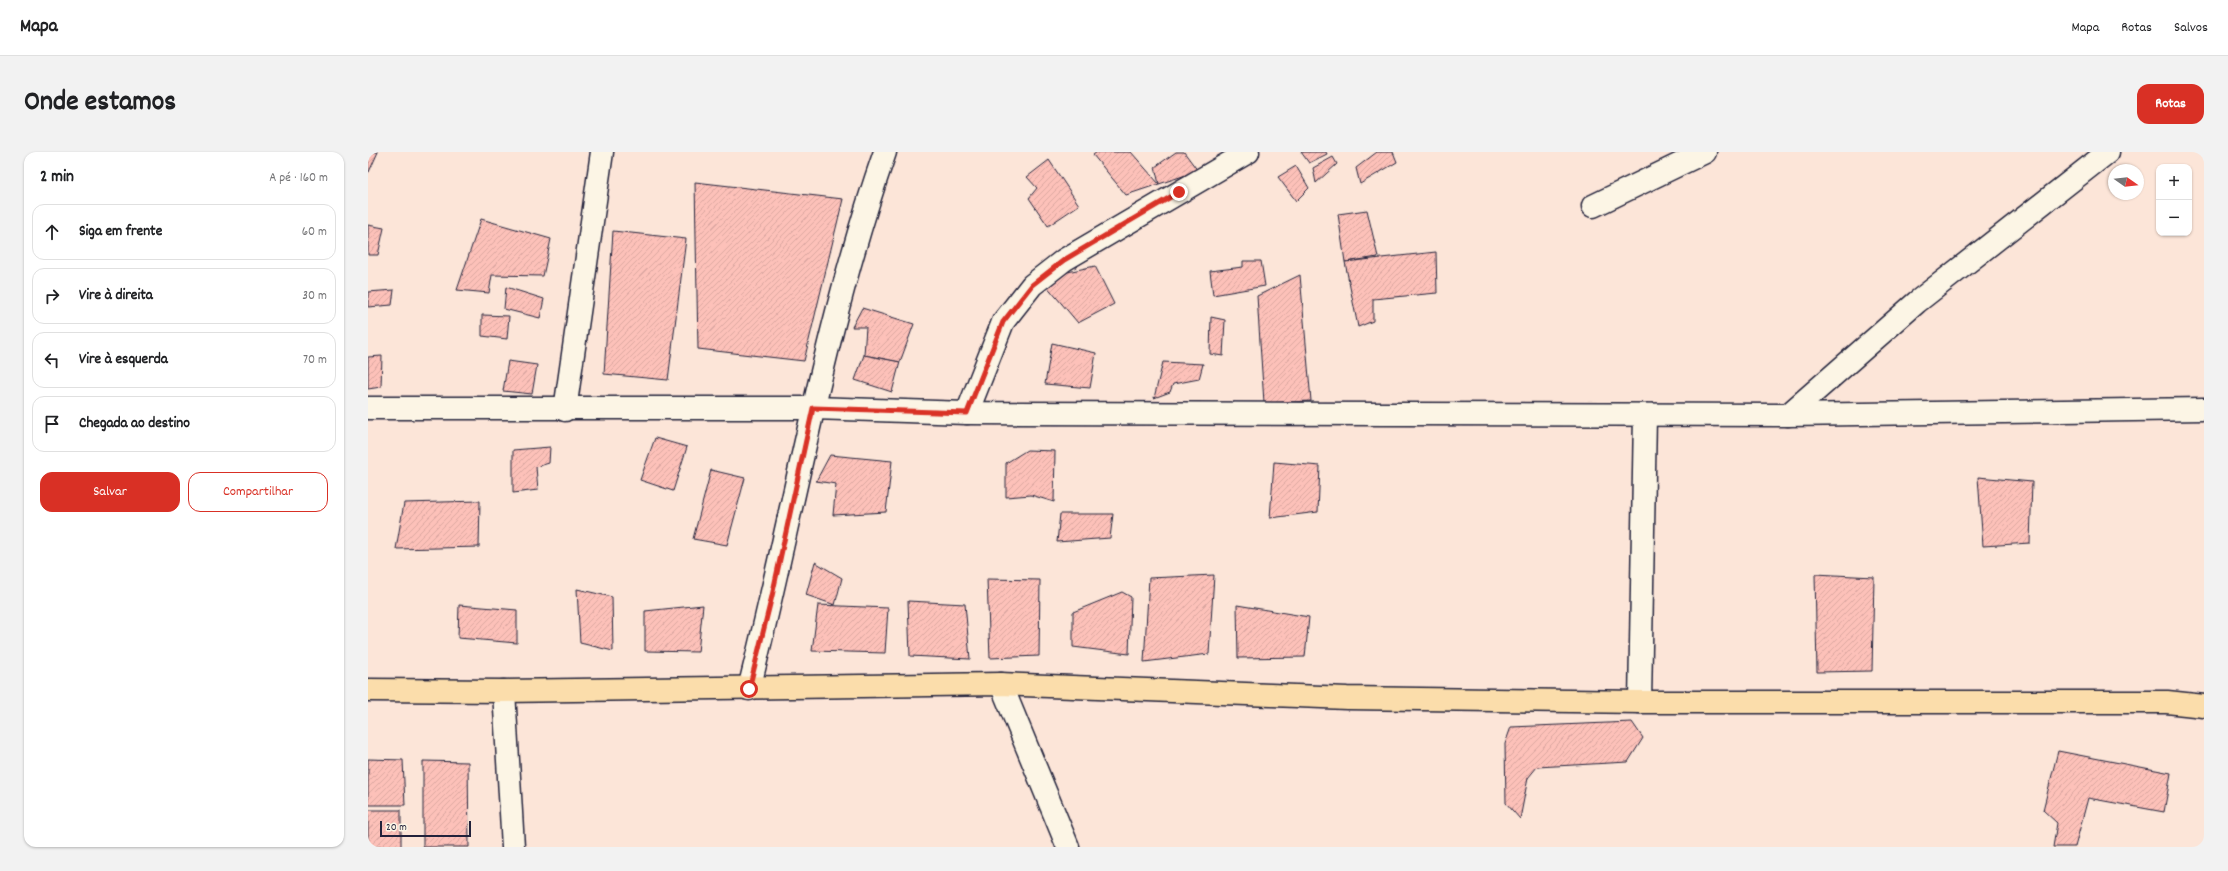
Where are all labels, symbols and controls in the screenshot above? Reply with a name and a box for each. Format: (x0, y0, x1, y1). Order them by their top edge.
text: Mapa (20, 14, 58, 41)
text: Mapa (2071, 18, 2099, 38)
text: Rotas (2121, 18, 2152, 38)
text: Salvos (2174, 18, 2208, 38)
text: Onde estamos (24, 84, 176, 124)
button: Rotas (2137, 84, 2204, 124)
north arrow (2108, 164, 2144, 200)
map controls (2156, 164, 2192, 236)
button: + (2156, 164, 2192, 200)
text: 2 min (40, 166, 74, 190)
text: A pé · 160 m (269, 169, 328, 188)
route end (1170, 183, 1188, 201)
button: − (2156, 200, 2192, 236)
icon: ahead (41, 221, 63, 243)
text: Siga em frente (79, 221, 162, 243)
text: 60 m (302, 223, 327, 242)
icon: right (41, 285, 63, 307)
text: Vire à direita (79, 285, 153, 307)
text: 30 m (302, 287, 327, 306)
icon: left (41, 349, 63, 371)
text: Vire à esquerda (79, 349, 168, 371)
text: 70 m (303, 351, 327, 370)
icon: arrive (41, 413, 63, 435)
text: Chegada ao destino (79, 413, 190, 435)
button: Salvar (40, 472, 180, 512)
button: Compartilhar (188, 472, 328, 512)
route start (740, 680, 758, 698)
scale bar (380, 819, 471, 838)
text: 20 m (386, 820, 407, 836)

